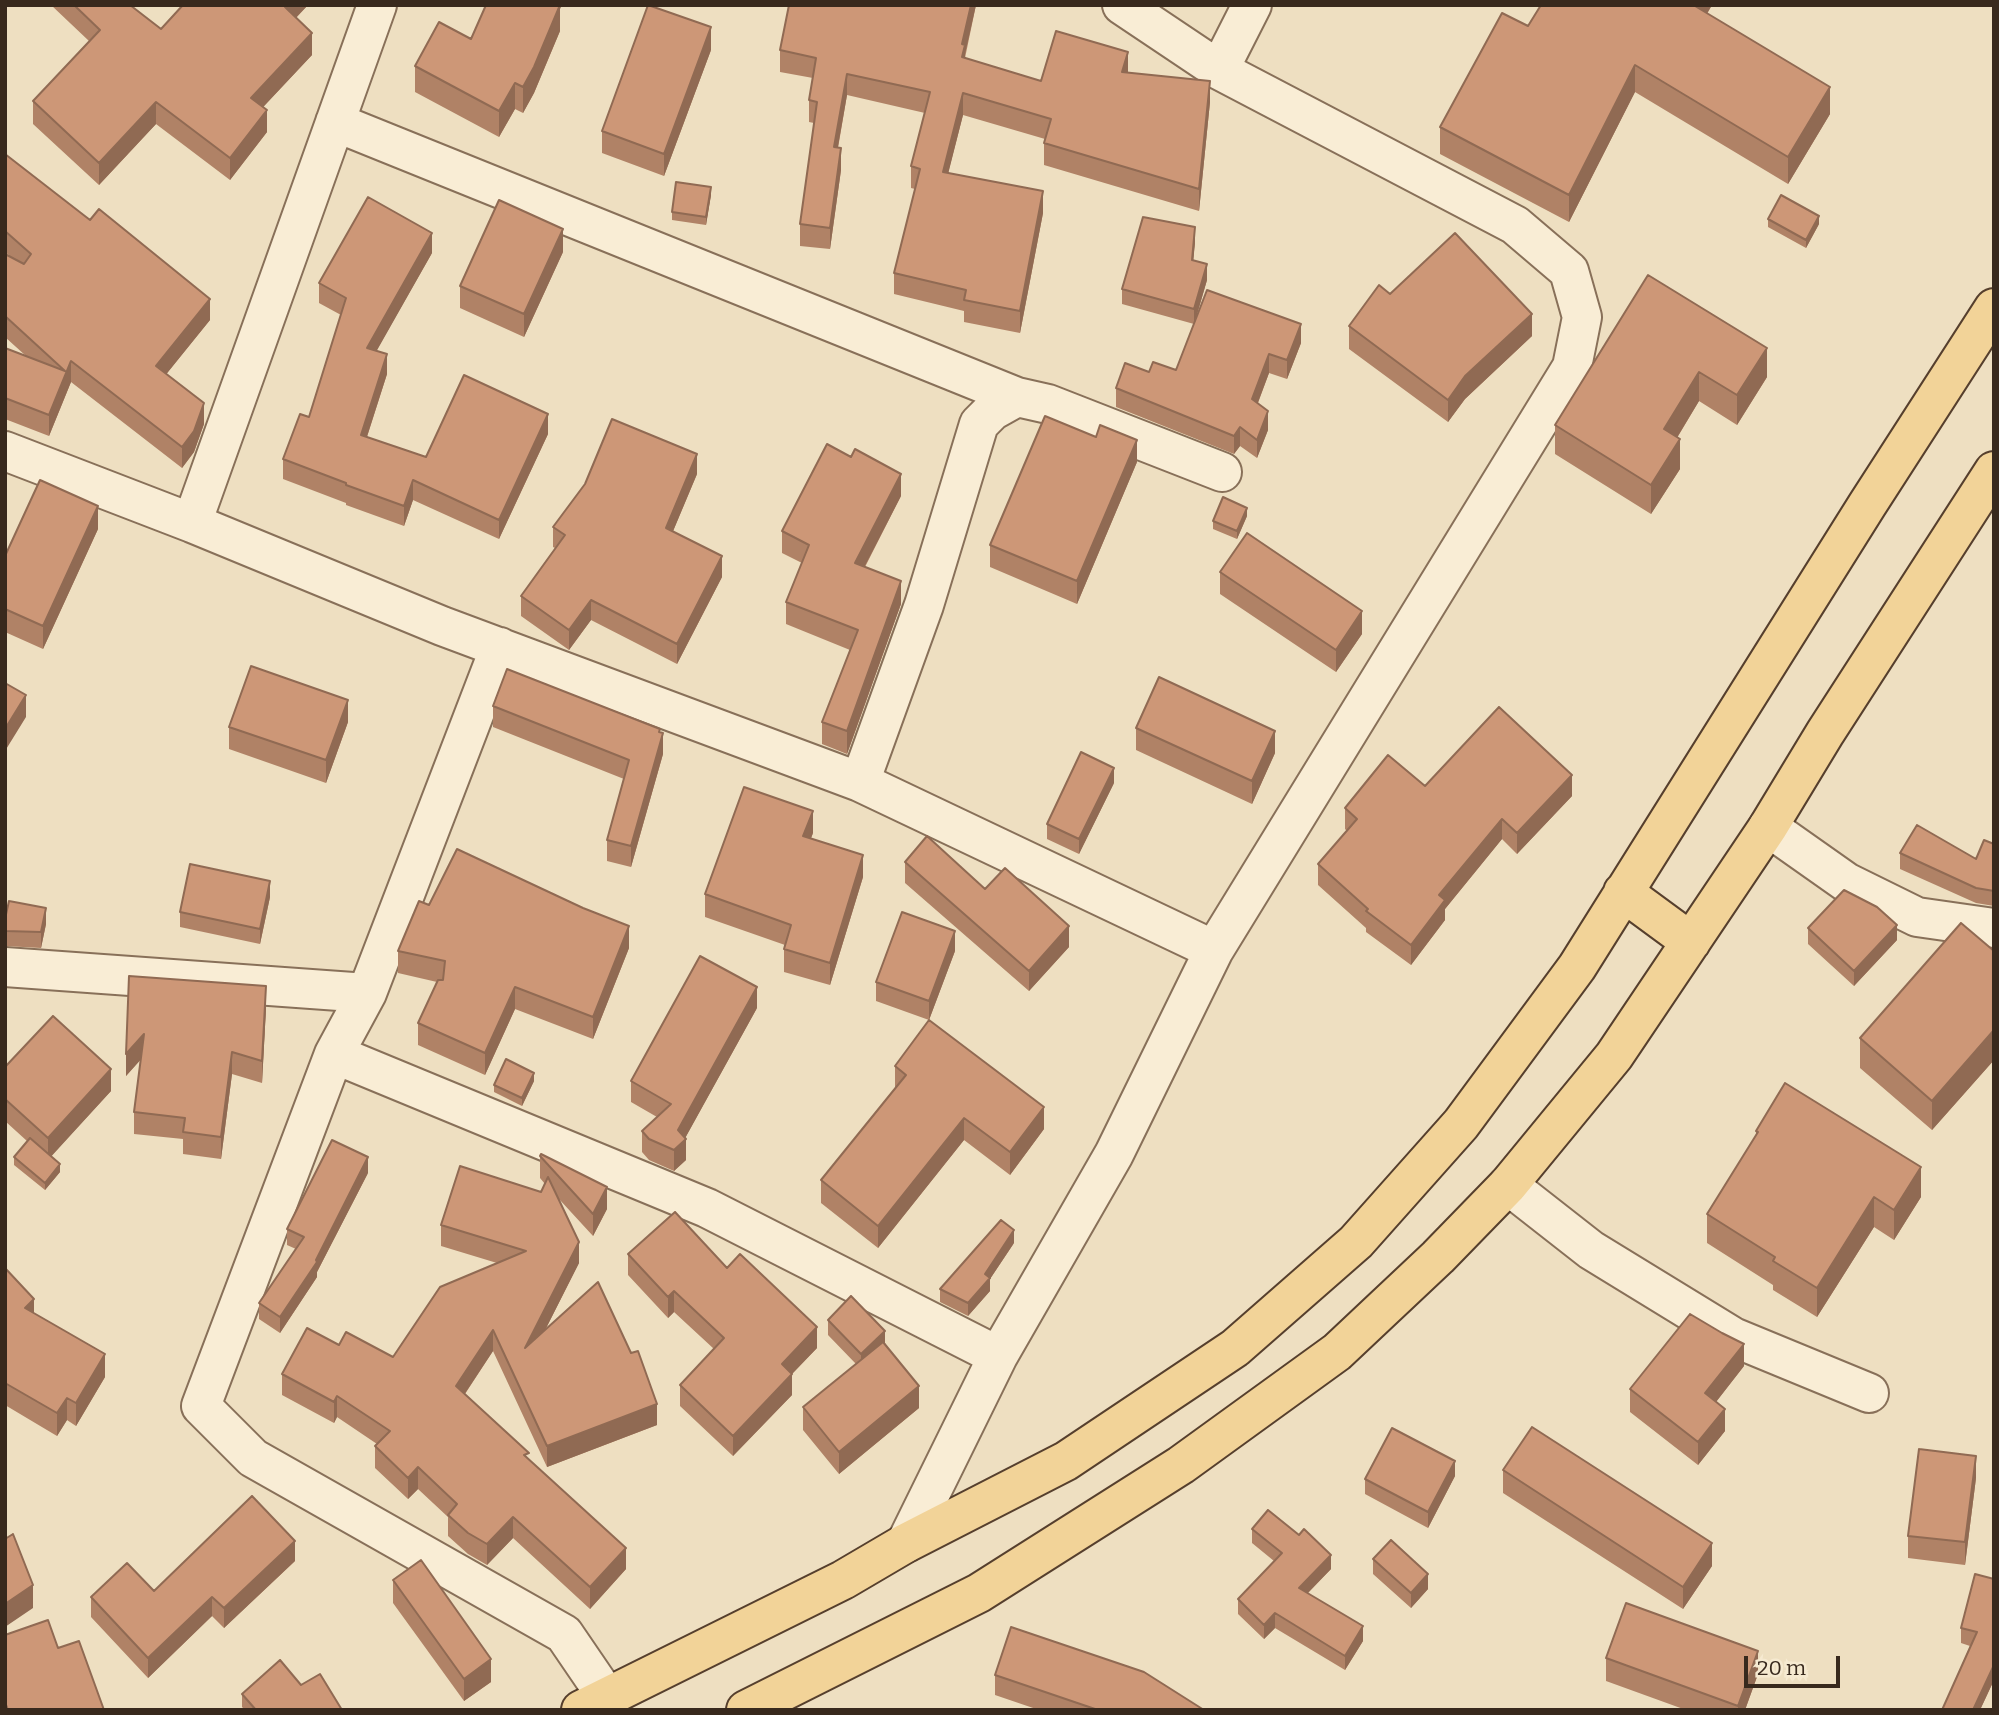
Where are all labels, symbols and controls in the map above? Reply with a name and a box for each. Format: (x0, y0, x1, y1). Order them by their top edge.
scale bar (1747, 1642, 1843, 1686)
text: 20 m (1757, 1655, 1806, 1681)

